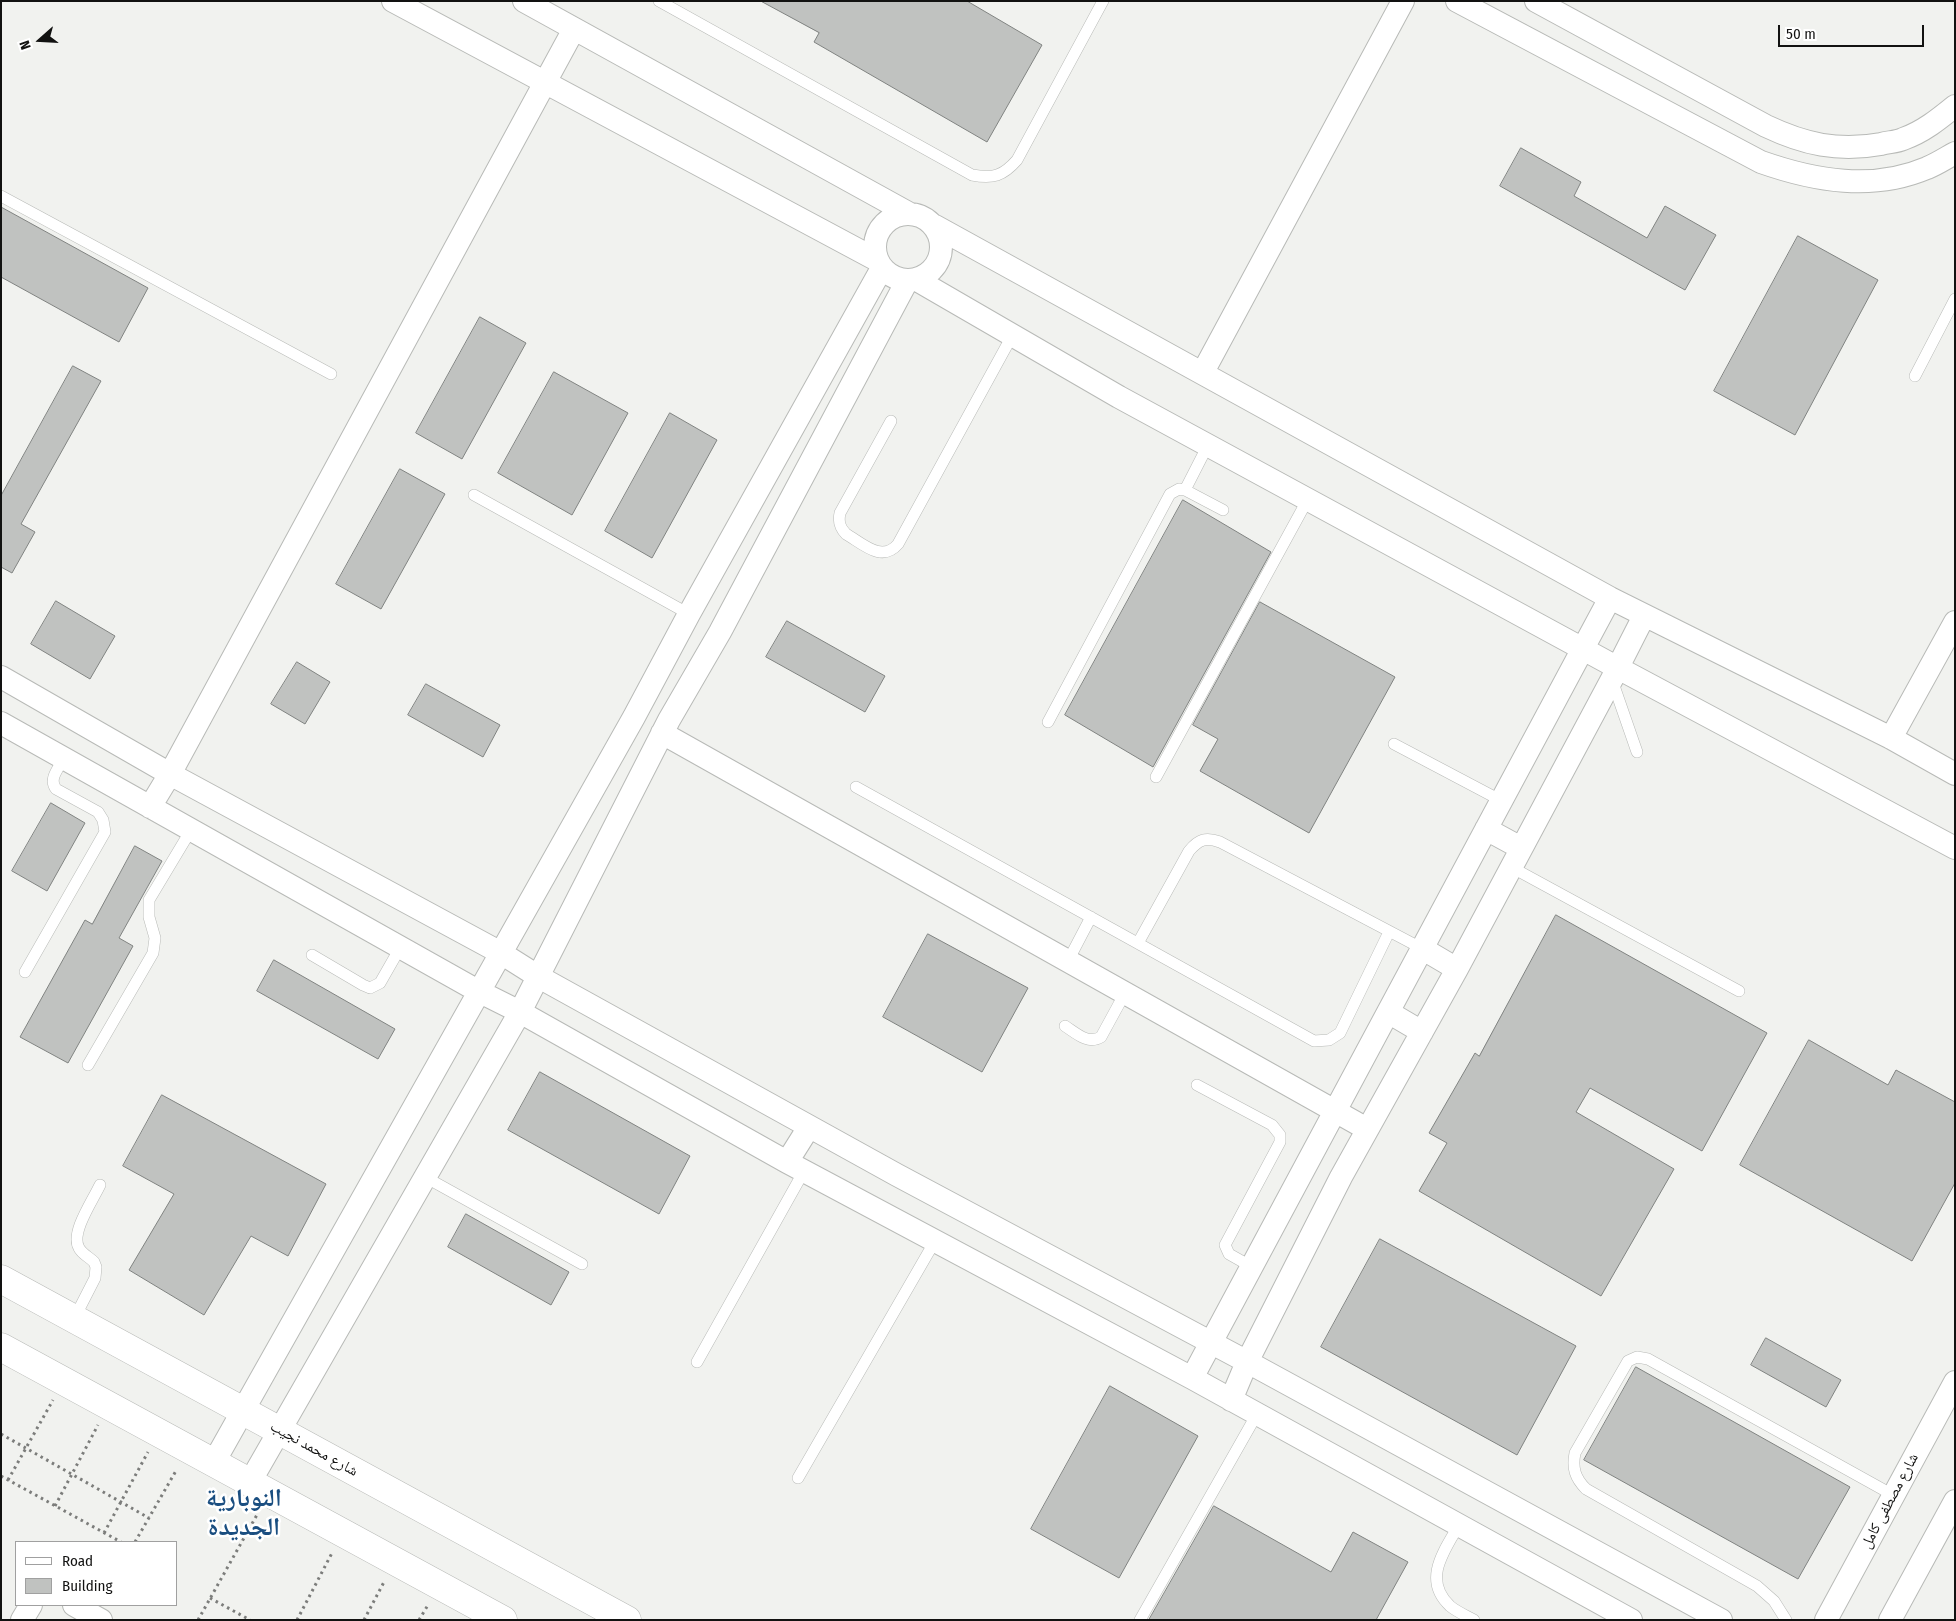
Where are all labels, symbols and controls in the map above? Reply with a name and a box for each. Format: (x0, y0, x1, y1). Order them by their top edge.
north arrow (15, 15, 65, 65)
scale bar (1781, 15, 1927, 47)
text: 50 m (1786, 25, 1816, 43)
text: N (16, 38, 35, 52)
street label: شارع محمد نجيب (267, 1418, 361, 1480)
street label: شارع مصطفى كامل (1857, 1450, 1923, 1552)
district label: النوبارية الجديدة (206, 1484, 282, 1543)
legend (15, 1541, 178, 1606)
text: Road (62, 1552, 93, 1570)
text: Building (62, 1577, 113, 1595)

